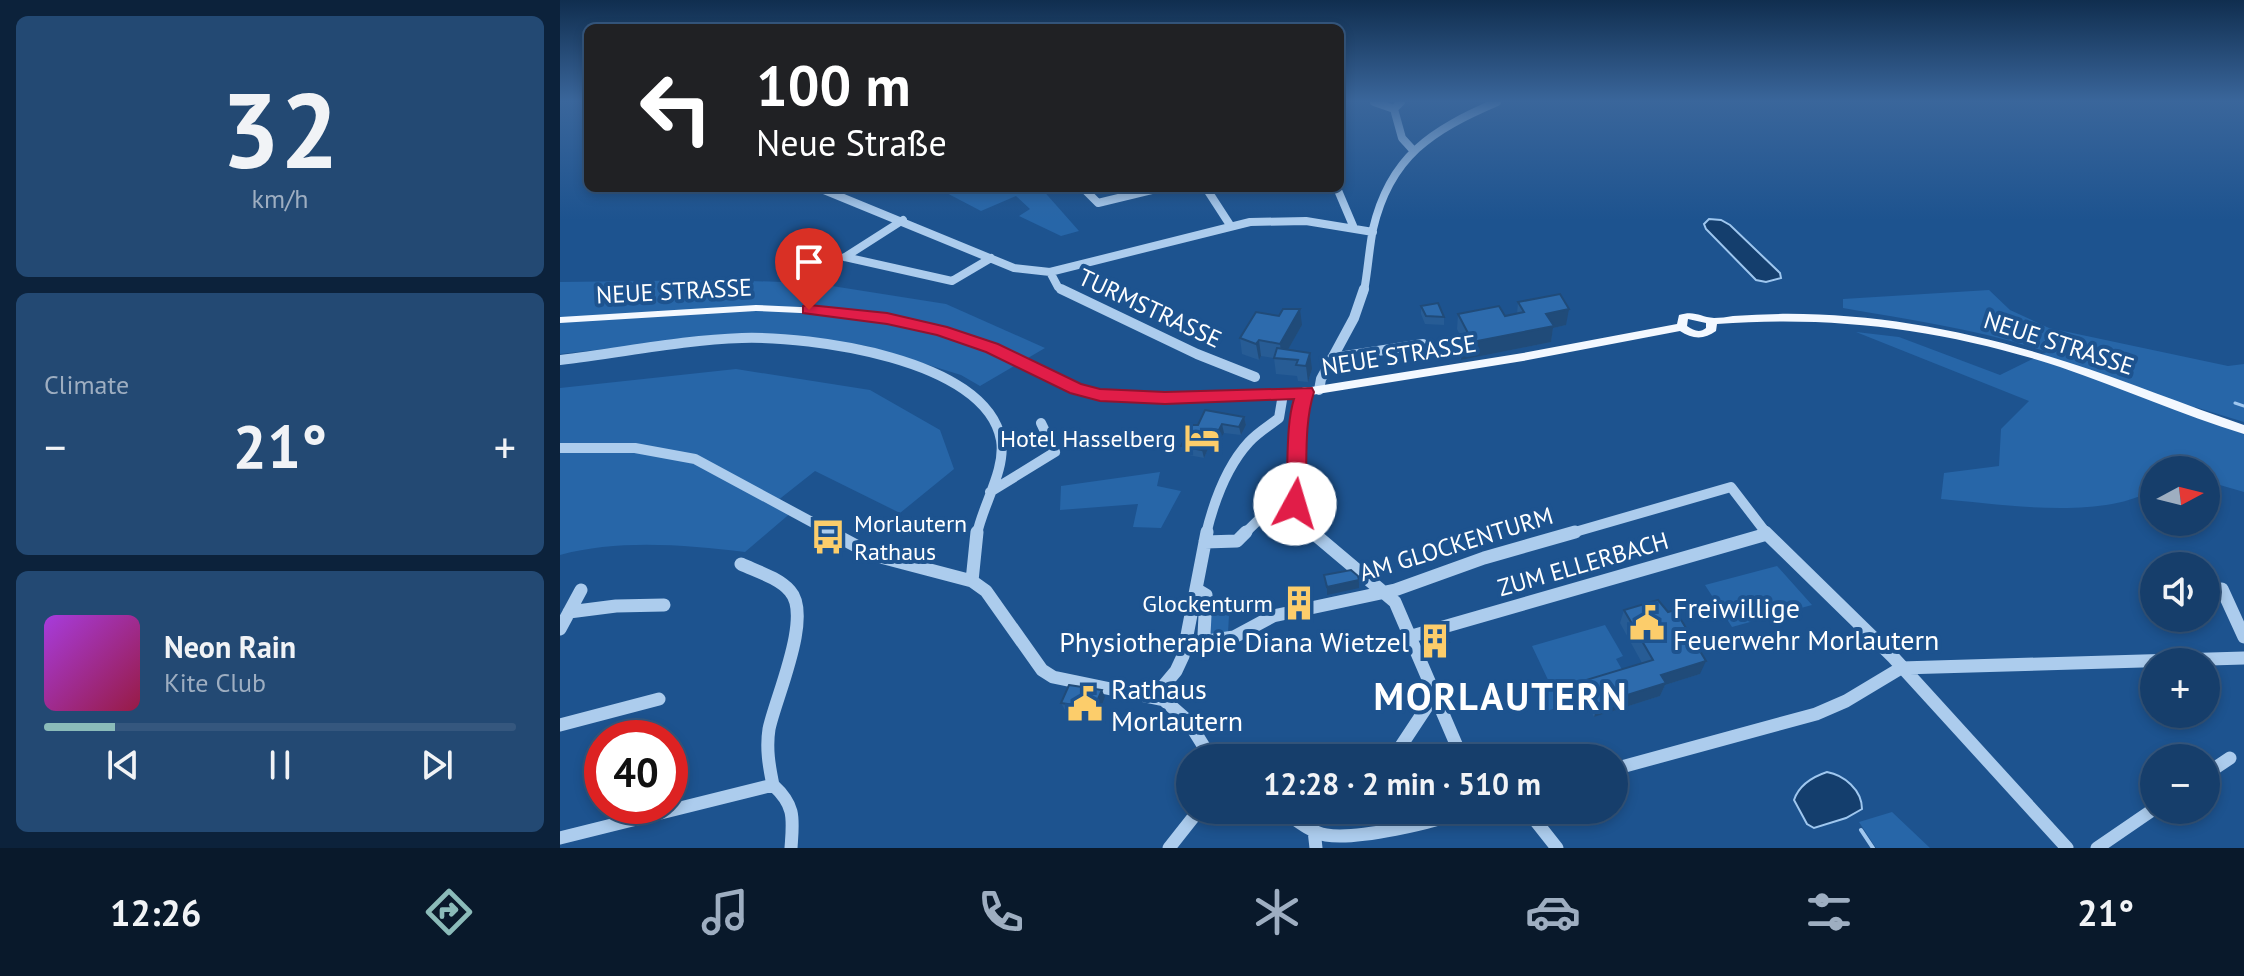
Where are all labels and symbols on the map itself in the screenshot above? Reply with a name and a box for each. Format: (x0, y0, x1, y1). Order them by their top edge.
pin (775, 228, 843, 310)
street label: TURMSTRASSE (1074, 261, 1226, 355)
street label: NEUE STRASSE (595, 271, 753, 311)
street label: NEUE STRASSE (1980, 304, 2138, 382)
street label: NEUE STRASSE (1320, 327, 1478, 383)
hotel icon: Hotel Hasselberg (1183, 419, 1221, 457)
place label: Hotel Hasselberg (1000, 423, 1176, 454)
north arrow (2140, 456, 2220, 536)
position arrow (1253, 462, 1337, 546)
street label: AM GLOCKENTURM (1355, 500, 1557, 588)
place label: Morlautern Rathaus (854, 508, 967, 567)
bus stop icon: Morlautern Rathaus (809, 518, 847, 556)
street label: ZUM ELLERBACH (1494, 525, 1672, 603)
building icon: Glockenturm (1280, 584, 1318, 622)
place label: Glockenturm (1142, 588, 1273, 619)
place label: Freiwillige Feuerwehr Morlautern (1673, 589, 1939, 658)
public building icon: Freiwillige Feuerwehr Morlautern (1628, 604, 1666, 642)
building icon: Physiotherapie Diana Wietzel (1416, 622, 1454, 660)
place label: Physiotherapie Diana Wietzel (1059, 623, 1409, 660)
place label: Rathaus Morlautern (1111, 670, 1243, 739)
district label: MORLAUTERN (1374, 671, 1628, 720)
public building icon: Rathaus Morlautern (1066, 685, 1104, 723)
speed limit sign: 40 (584, 720, 688, 824)

